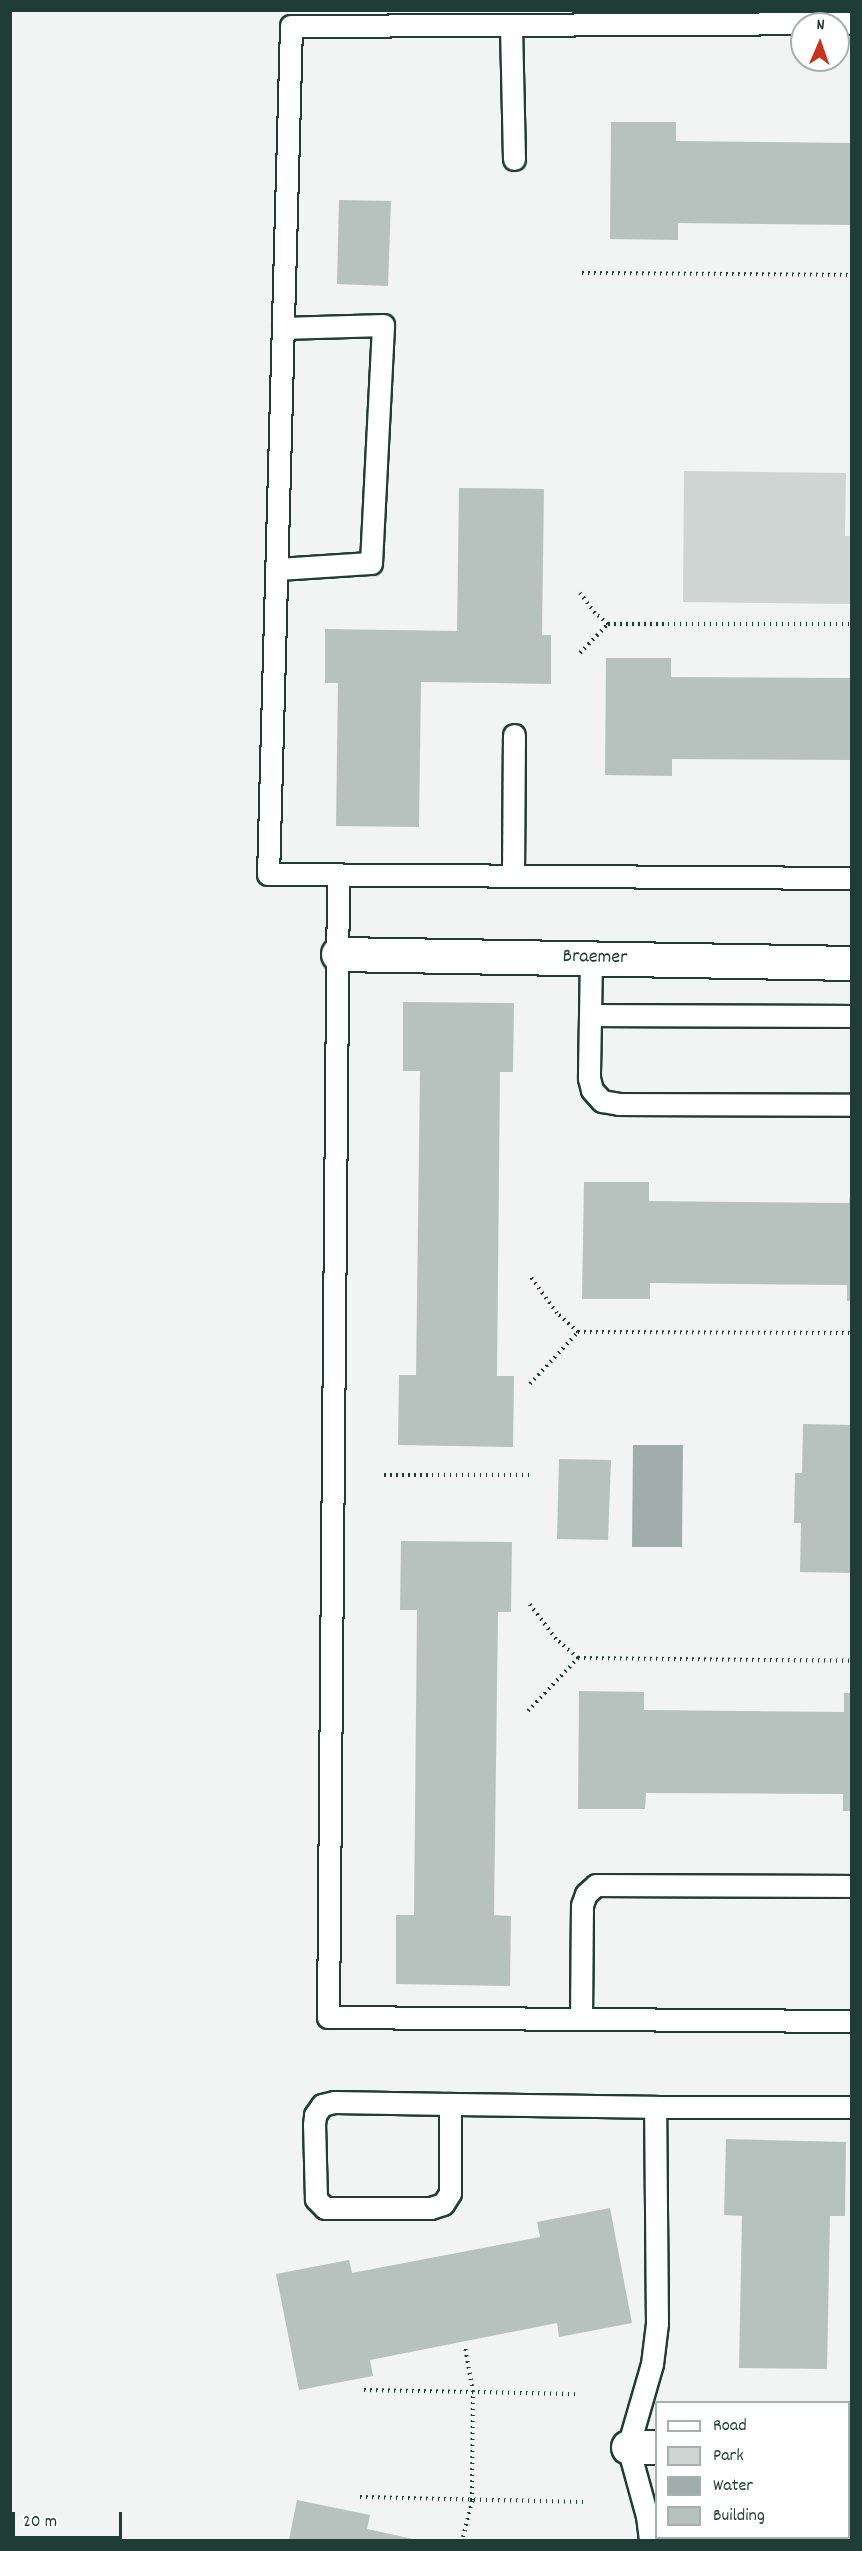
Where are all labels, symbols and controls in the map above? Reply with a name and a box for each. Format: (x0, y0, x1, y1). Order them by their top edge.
north arrow (790, 12, 850, 72)
text: N (816, 14, 825, 37)
street label: Braemer (562, 945, 628, 971)
legend (655, 2401, 850, 2539)
text: Road (713, 2414, 747, 2439)
text: Park (713, 2444, 744, 2469)
text: Water (713, 2474, 753, 2499)
scale bar (15, 2500, 124, 2538)
text: Building (713, 2504, 765, 2529)
text: 20 m (23, 2510, 57, 2535)

